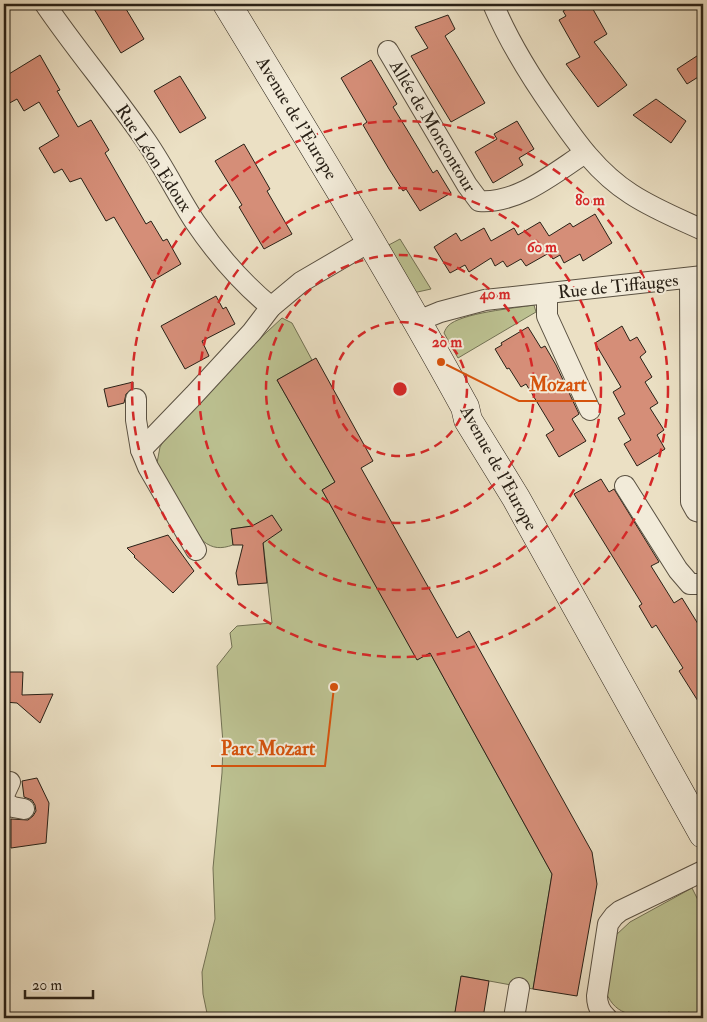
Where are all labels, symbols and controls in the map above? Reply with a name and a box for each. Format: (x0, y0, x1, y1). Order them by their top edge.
street label: Avenue de l'Europe (250, 52, 343, 184)
street label: Allée de Moncontour (384, 55, 481, 197)
street label: Rue Léon Edoux (110, 100, 197, 216)
text: 80 m (575, 191, 605, 210)
text: 60 m (527, 238, 557, 257)
street label: Rue de Tiffauges (557, 269, 679, 304)
text: 40 m (479, 285, 511, 304)
text: 20 m (432, 333, 462, 352)
callout: Mozart (519, 367, 597, 401)
text: Mozart (528, 373, 588, 397)
centre of rings (391, 380, 409, 398)
street label: Avenue de l'Europe (454, 401, 543, 535)
callout: Parc Mozart (211, 732, 325, 766)
text: Parc Mozart (221, 737, 316, 761)
scale bar (25, 967, 92, 999)
text: 20 m (32, 976, 62, 995)

